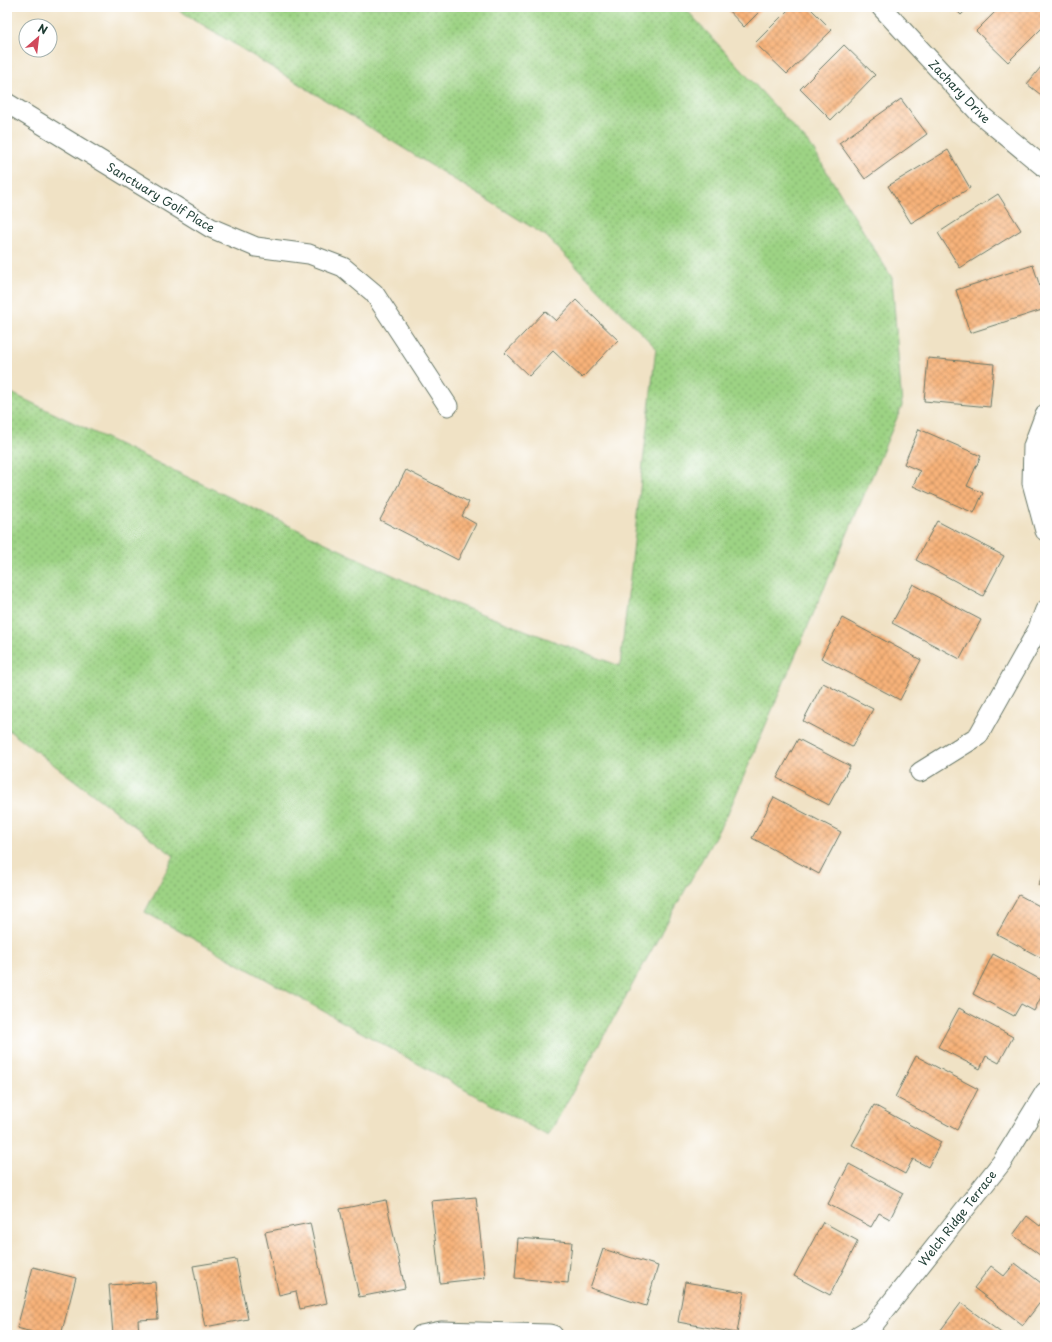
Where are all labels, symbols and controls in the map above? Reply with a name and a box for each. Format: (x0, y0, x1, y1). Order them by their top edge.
north arrow (18, 18, 58, 58)
text: N (35, 19, 51, 38)
street label: Zachary Drive (925, 55, 996, 127)
street label: Sanctuary Golf Place (104, 158, 218, 236)
street label: Welch Ridge Terrace (914, 1166, 1000, 1270)

